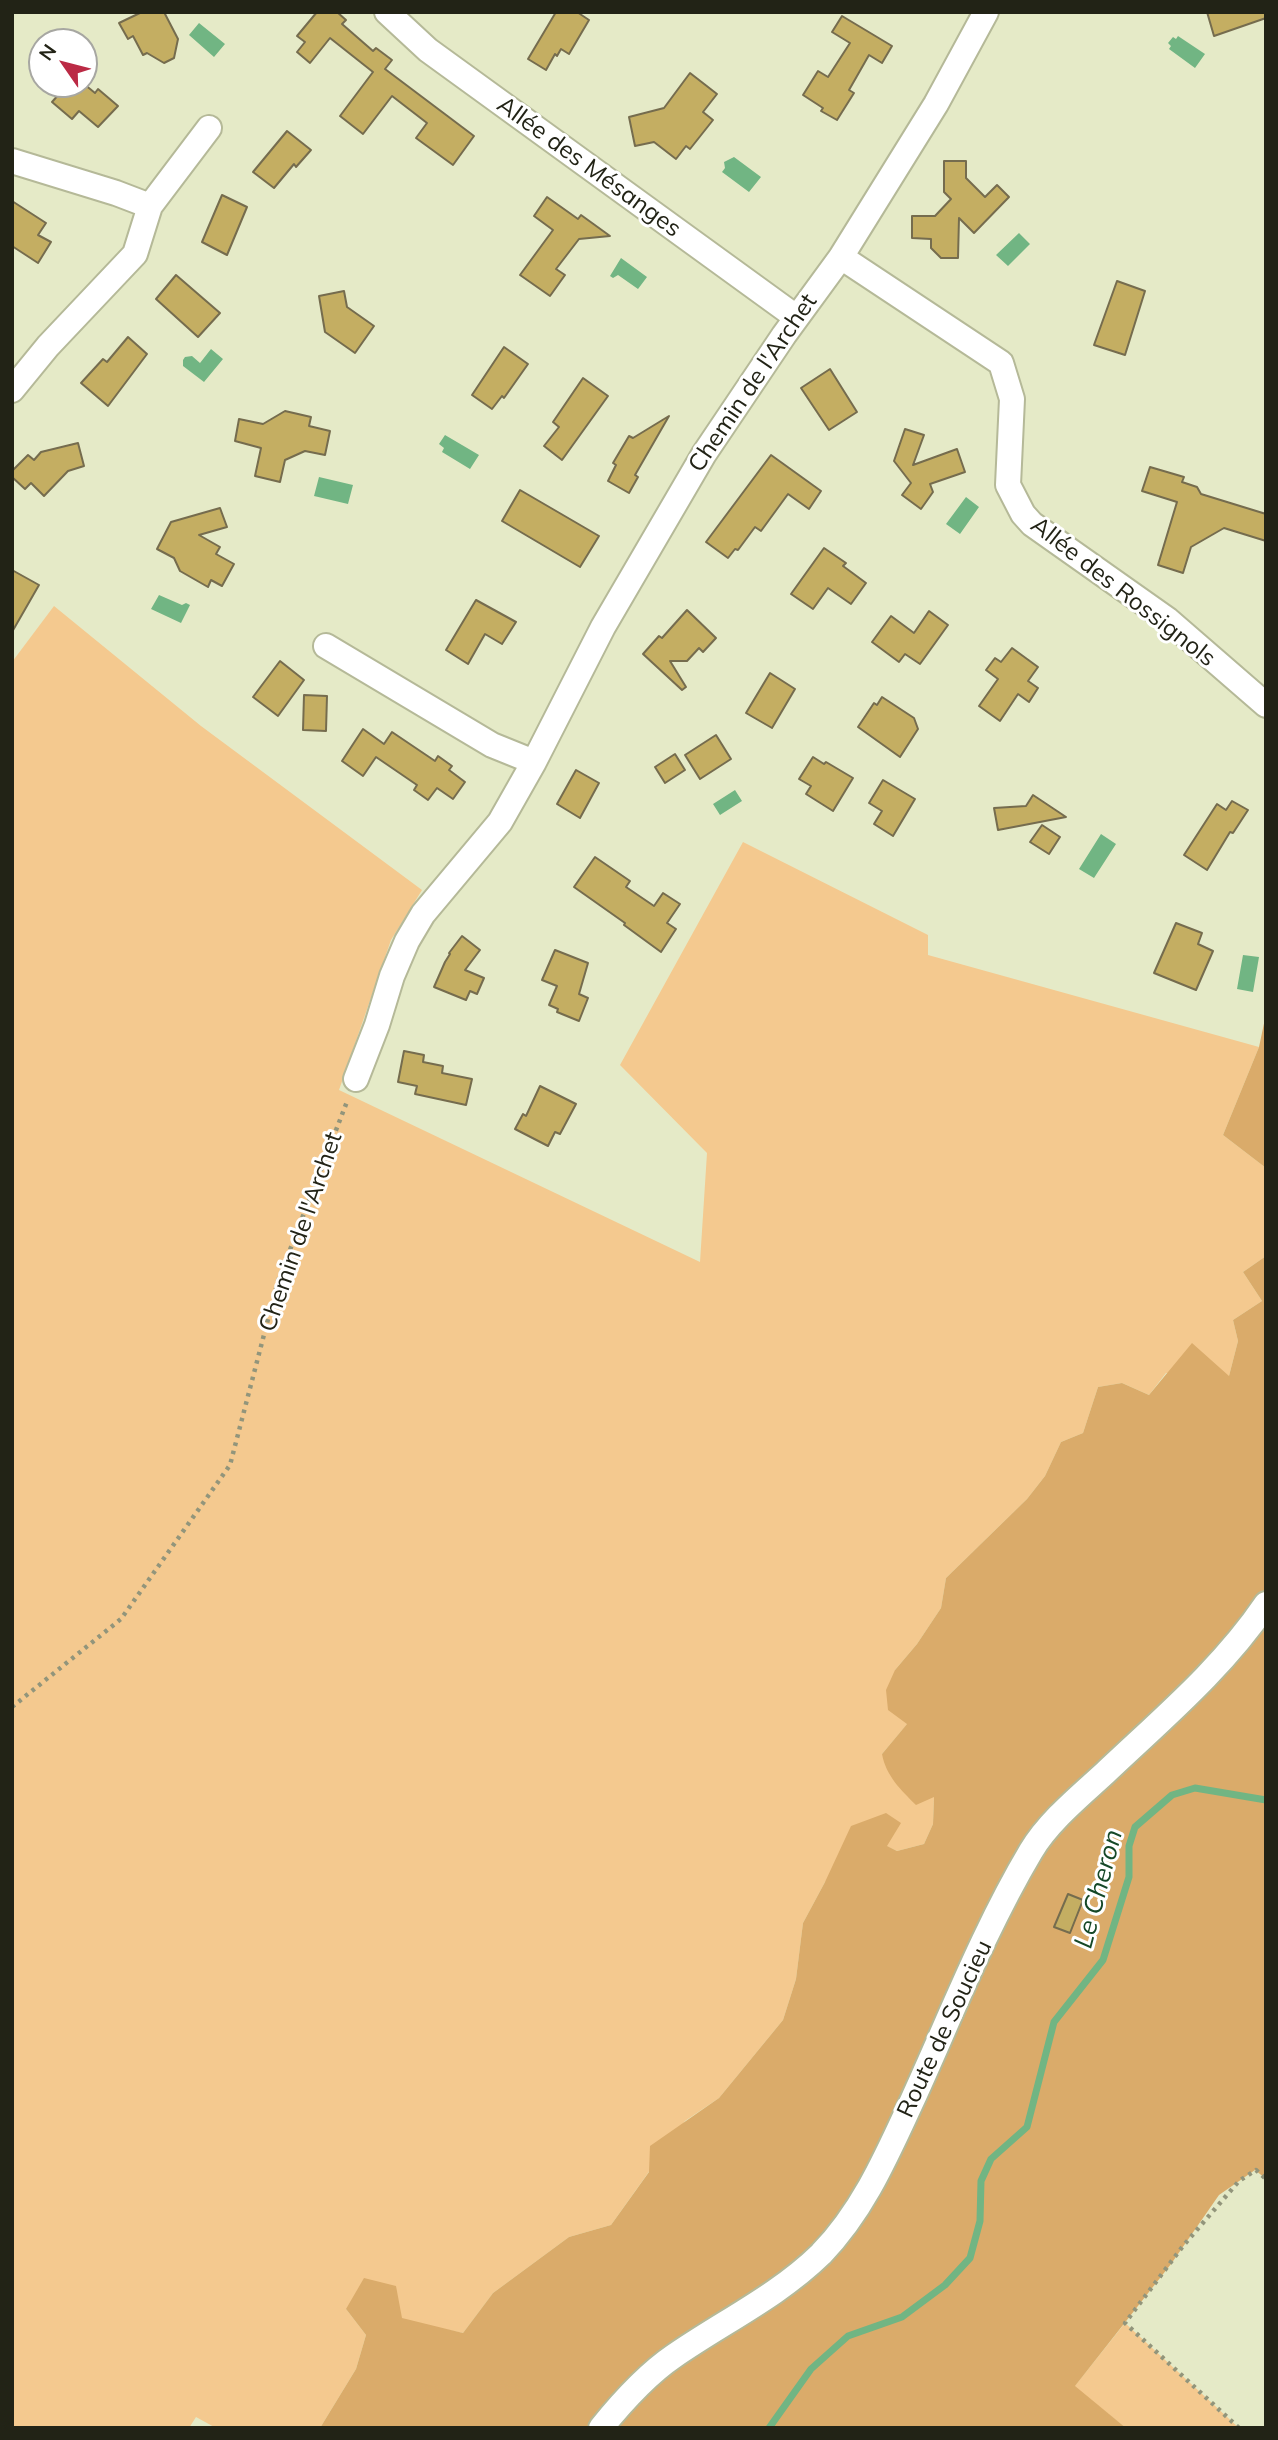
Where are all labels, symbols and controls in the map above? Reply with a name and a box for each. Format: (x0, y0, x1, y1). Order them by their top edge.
north arrow (28, 28, 98, 98)
text: N (33, 39, 61, 65)
street label: Allée des Mésanges (491, 91, 687, 243)
street label: Chemin de l'Archet (683, 288, 823, 478)
street label: Allée des Rossignols (1025, 511, 1221, 673)
street label: Chemin de l'Archet (253, 1129, 349, 1335)
water label: Le Cheron (1068, 1826, 1130, 1952)
street label: Route de Soucieu (891, 1936, 999, 2122)

